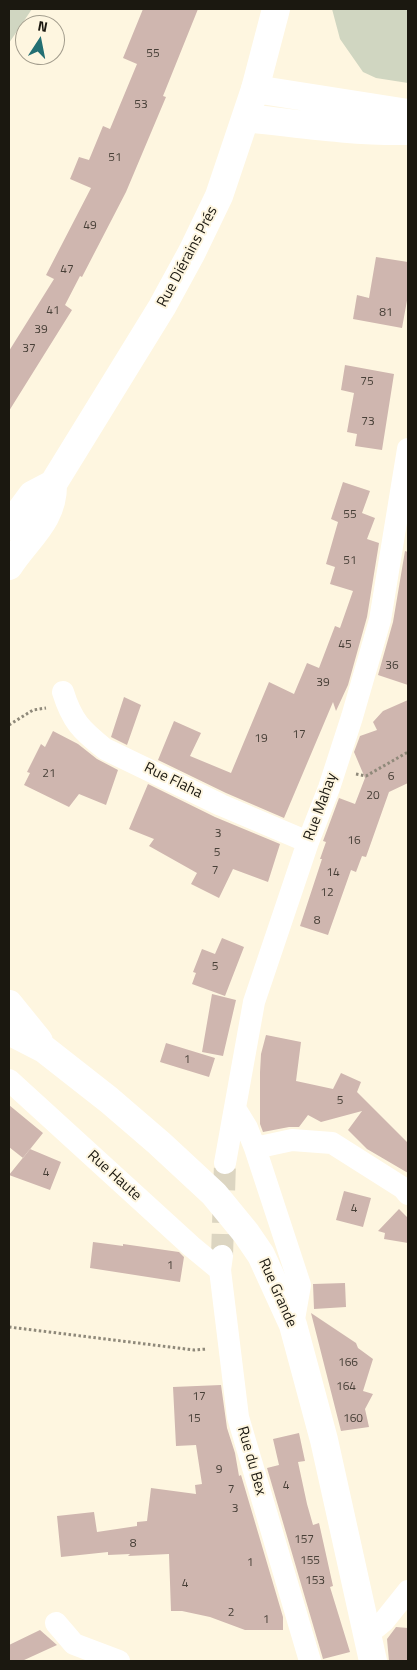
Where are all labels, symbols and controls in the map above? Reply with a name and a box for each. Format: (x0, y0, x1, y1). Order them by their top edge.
north arrow (15, 15, 65, 65)
text: N (36, 15, 50, 37)
house number: 55 (146, 47, 160, 61)
house number: 53 (134, 98, 148, 112)
house number: 51 (108, 151, 122, 165)
street label: Rue Diérains Prés (154, 204, 222, 310)
house number: 49 (83, 219, 97, 233)
house number: 47 (60, 263, 74, 277)
house number: 41 (46, 304, 60, 318)
house number: 81 (379, 306, 393, 320)
house number: 39 (34, 323, 48, 337)
house number: 37 (22, 342, 36, 356)
house number: 75 (360, 375, 374, 389)
house number: 73 (361, 415, 375, 429)
house number: 55 (343, 508, 357, 522)
house number: 51 (343, 554, 357, 568)
house number: 45 (338, 638, 352, 652)
house number: 36 (385, 659, 399, 673)
house number: 39 (316, 676, 330, 690)
house number: 17 (292, 728, 306, 742)
house number: 19 (254, 732, 268, 746)
street label: Rue Flaha (141, 759, 205, 803)
house number: 21 (42, 767, 56, 781)
house number: 6 (388, 770, 394, 784)
street label: Rue Mahay (300, 771, 342, 843)
house number: 20 (366, 789, 380, 803)
house number: 3 (215, 827, 221, 841)
house number: 16 (347, 834, 361, 848)
house number: 5 (214, 846, 220, 860)
house number: 7 (212, 864, 218, 878)
house number: 14 (326, 866, 340, 880)
house number: 12 (320, 886, 334, 900)
house number: 8 (314, 914, 320, 928)
house number: 5 (212, 960, 218, 974)
house number: 1 (184, 1053, 190, 1067)
house number: 5 (337, 1094, 343, 1108)
street label: Rue Haute (83, 1147, 145, 1205)
house number: 4 (43, 1166, 49, 1180)
house number: 4 (351, 1202, 357, 1216)
street label: Rue Grande (254, 1256, 300, 1330)
house number: 1 (167, 1259, 173, 1273)
house number: 166 (338, 1356, 358, 1370)
house number: 164 (336, 1380, 356, 1394)
house number: 17 (192, 1390, 206, 1404)
house number: 15 (187, 1412, 201, 1426)
house number: 160 (343, 1412, 363, 1426)
street label: Rue du Bex (233, 1425, 269, 1497)
house number: 9 (216, 1463, 222, 1477)
house number: 4 (283, 1479, 289, 1493)
house number: 7 (228, 1483, 234, 1497)
house number: 3 (232, 1502, 238, 1516)
house number: 157 (294, 1533, 314, 1547)
house number: 8 (130, 1537, 136, 1551)
house number: 155 (300, 1554, 320, 1568)
house number: 1 (247, 1556, 253, 1570)
house number: 153 (305, 1574, 325, 1588)
house number: 4 (182, 1577, 188, 1591)
house number: 2 (228, 1606, 234, 1620)
house number: 1 (263, 1613, 269, 1627)

